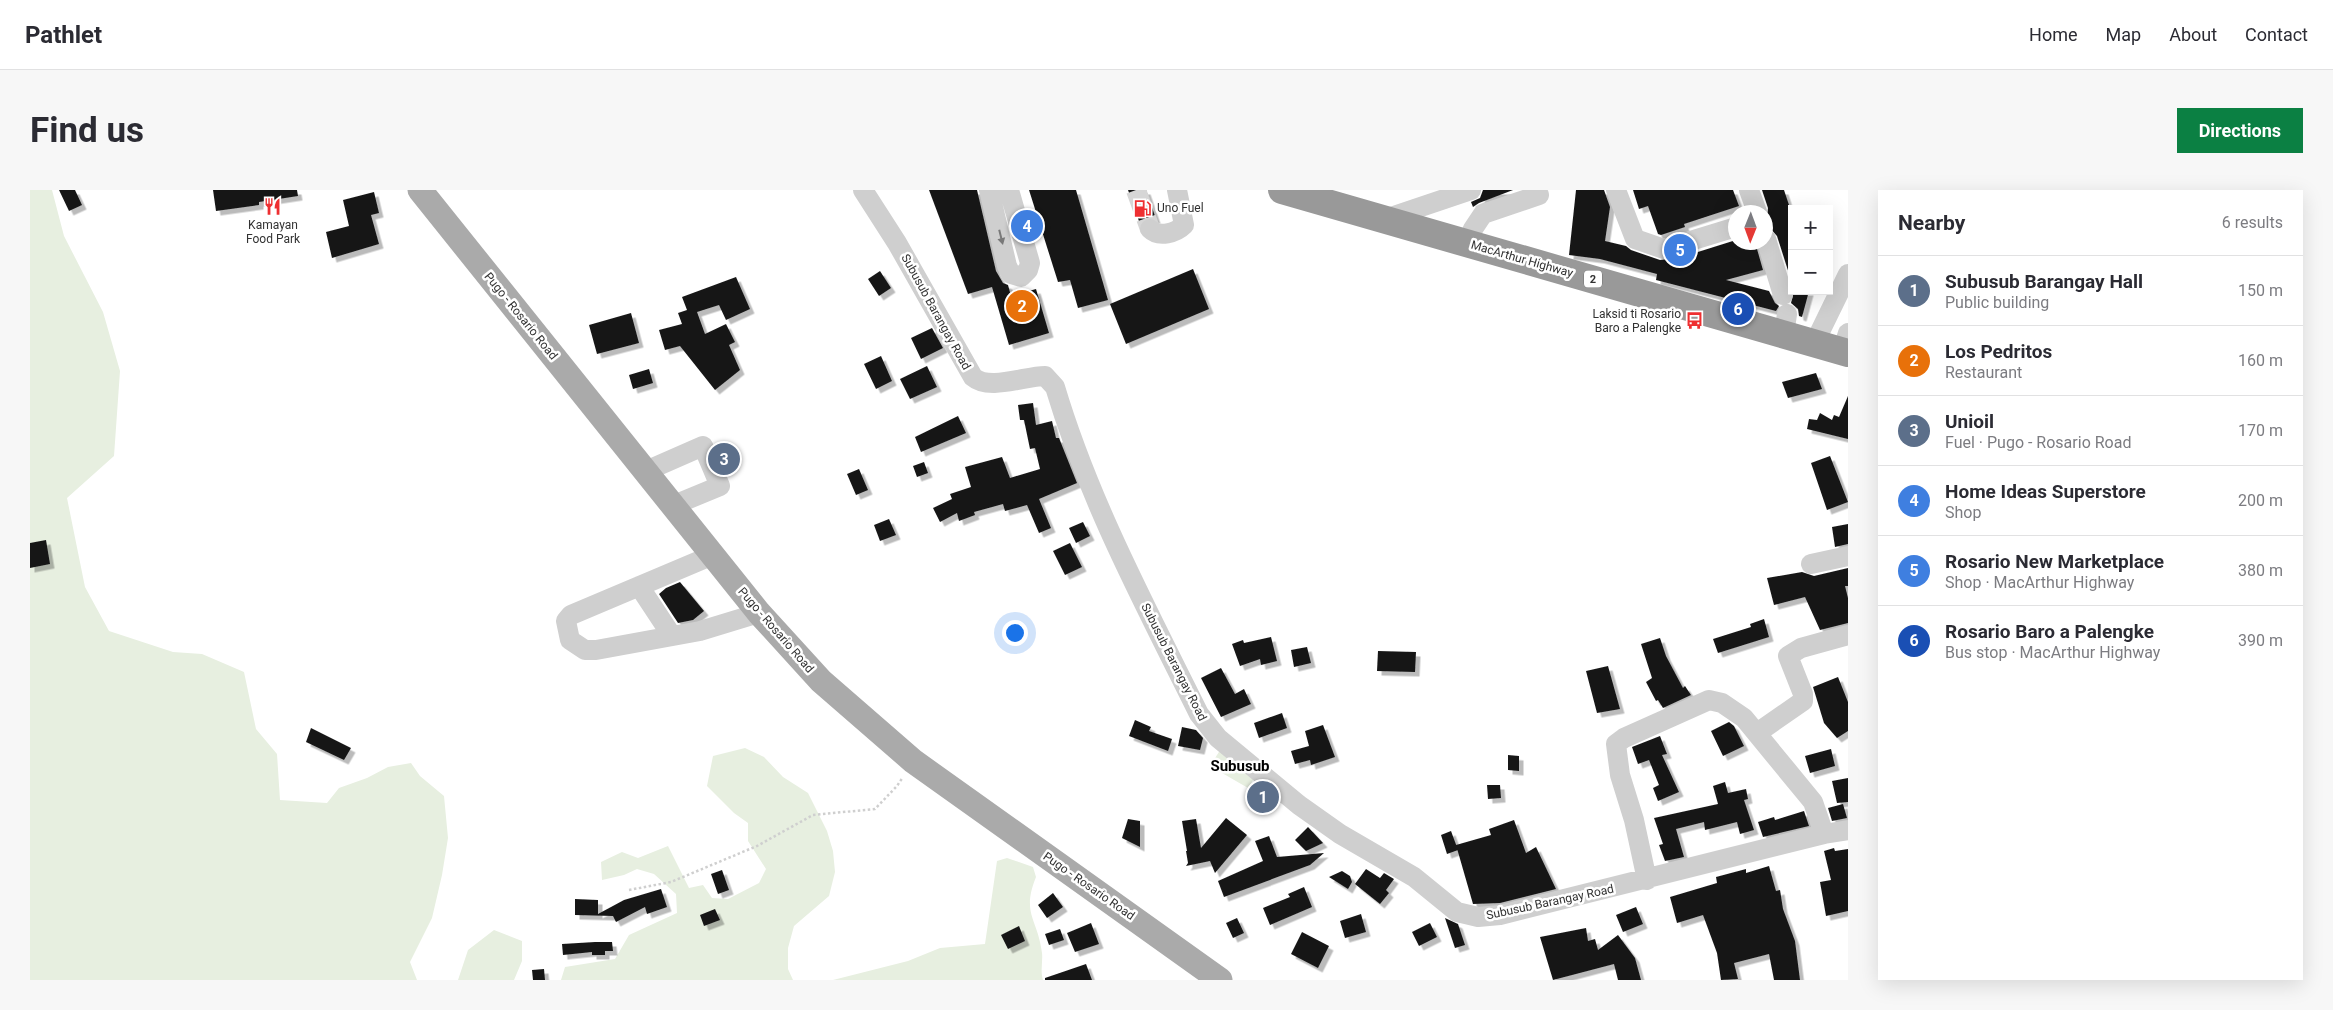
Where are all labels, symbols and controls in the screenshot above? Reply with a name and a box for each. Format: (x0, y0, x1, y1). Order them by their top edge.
text: Pathlet (25, 21, 102, 49)
text: Home (2029, 24, 2078, 45)
text: Map (2106, 24, 2141, 45)
text: About (2169, 24, 2217, 45)
text: Contact (2245, 24, 2308, 45)
button: Directions (2177, 108, 2303, 153)
text: Find us (30, 110, 144, 151)
restaurant icon: Kamayan Food Park (263, 196, 283, 216)
fuel station icon: Uno Fuel (1133, 198, 1153, 218)
place label: Uno Fuel (1157, 201, 1204, 215)
north arrow (1728, 205, 1773, 250)
map controls (1788, 205, 1833, 295)
button: + (1788, 205, 1833, 250)
pin: 4 (1011, 207, 1043, 245)
text: Nearby (1898, 211, 1965, 235)
text: 6 results (2222, 213, 2283, 232)
place label: Kamayan Food Park (246, 218, 301, 246)
one-way arrow (997, 230, 1005, 245)
pin: 5 (1664, 231, 1696, 269)
street label: MacArthur Highway (1469, 238, 1575, 280)
button: − (1788, 250, 1833, 295)
street label: Subusub Barangay Road (898, 252, 974, 372)
street label: Pugo - Rosario Road (481, 269, 561, 363)
road number: 2 (1584, 270, 1602, 288)
text: Subusub Barangay Hall (1945, 270, 2143, 293)
text: 1 (1909, 281, 1919, 300)
text: 150 m (2238, 281, 2283, 300)
pin: 2 (1006, 287, 1038, 325)
pin: 6 (1722, 290, 1754, 328)
text: Public building (1945, 293, 2049, 312)
place label: Laksid ti Rosario Baro a Palengke (1592, 307, 1681, 335)
bus stop icon: Laksid ti Rosario Baro a Palengke (1685, 311, 1705, 331)
text: Los Pedritos (1945, 340, 2052, 363)
text: 2 (1909, 351, 1919, 370)
text: 160 m (2238, 351, 2283, 370)
text: Restaurant (1945, 363, 2022, 382)
text: Unioil (1945, 410, 1994, 433)
text: 3 (1909, 421, 1919, 440)
text: 170 m (2238, 421, 2283, 440)
text: Fuel · Pugo - Rosario Road (1945, 433, 2131, 452)
pin: 3 (708, 440, 740, 478)
text: Home Ideas Superstore (1945, 480, 2146, 503)
text: 4 (1909, 491, 1919, 510)
text: 200 m (2238, 491, 2283, 510)
text: Shop (1945, 503, 1981, 522)
text: Rosario New Marketplace (1945, 550, 2164, 573)
text: 5 (1909, 561, 1919, 580)
text: 380 m (2238, 561, 2283, 580)
text: Shop · MacArthur Highway (1945, 573, 2134, 592)
street label: Pugo - Rosario Road (735, 585, 817, 675)
street label: Subusub Barangay Road (1138, 601, 1210, 723)
your location (1002, 620, 1028, 646)
text: Rosario Baro a Palengke (1945, 620, 2154, 643)
text: 6 (1909, 631, 1919, 650)
text: 390 m (2238, 631, 2283, 650)
text: Bus stop · MacArthur Highway (1945, 643, 2160, 662)
district label: Subusub (1210, 757, 1270, 775)
pin: 1 (1247, 778, 1279, 816)
street label: Pugo - Rosario Road (1041, 849, 1137, 923)
street label: Subusub Barangay Road (1485, 882, 1615, 922)

